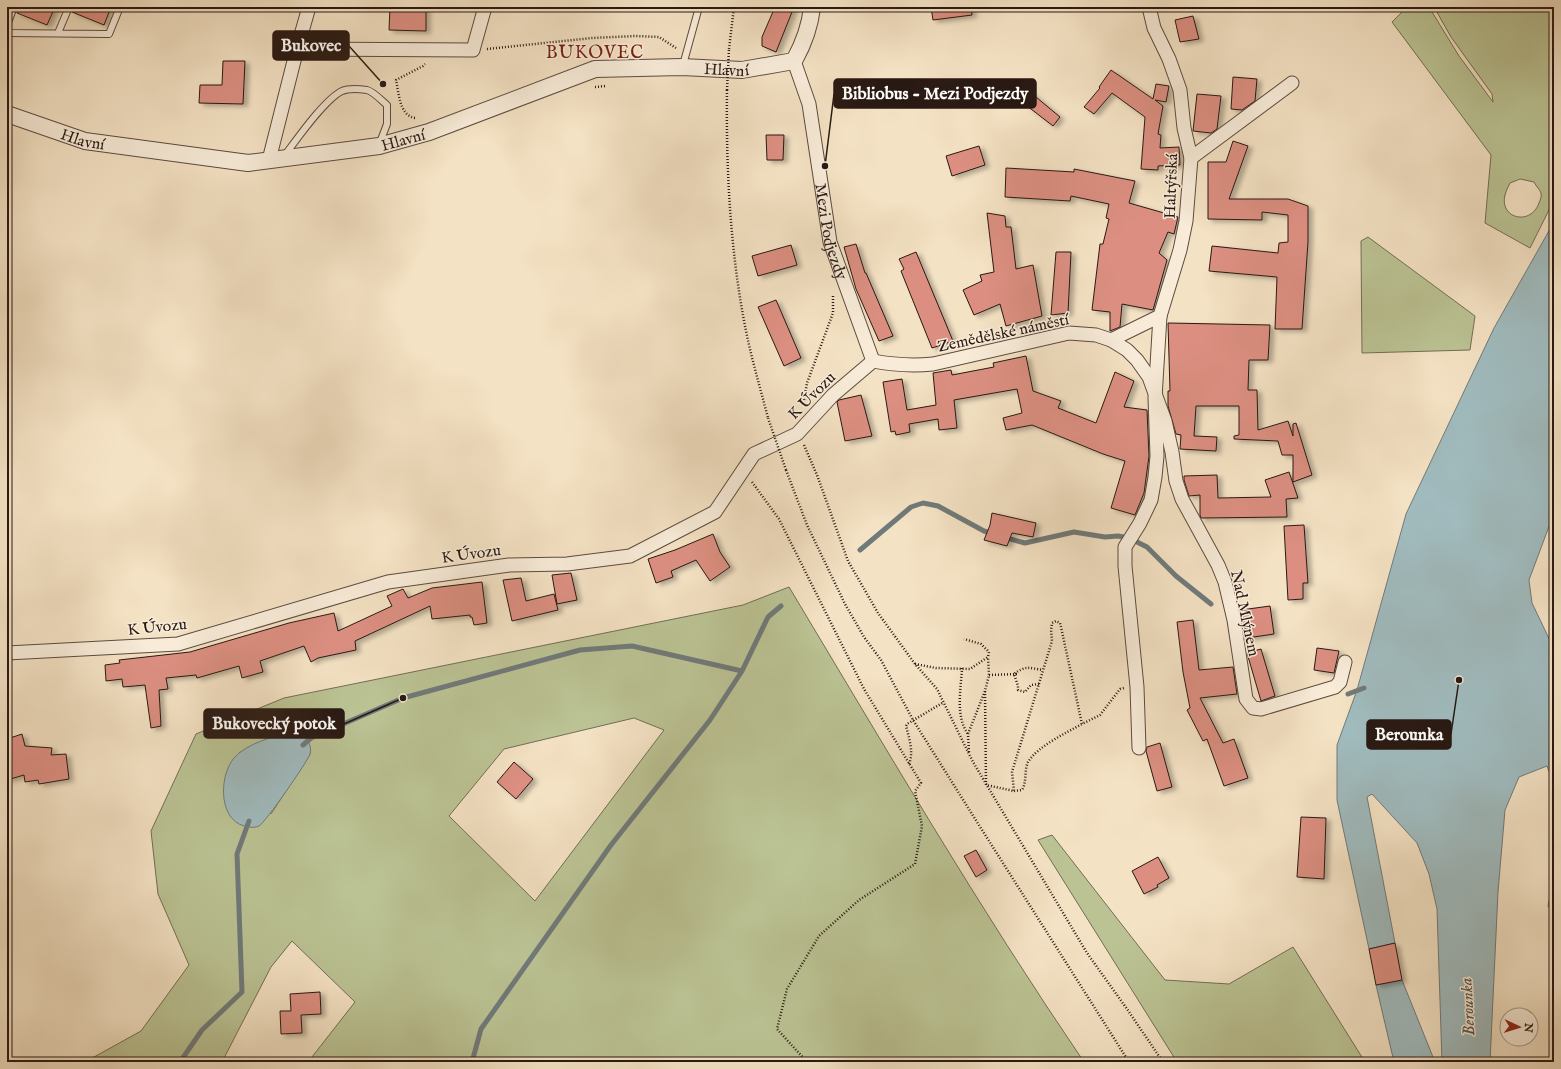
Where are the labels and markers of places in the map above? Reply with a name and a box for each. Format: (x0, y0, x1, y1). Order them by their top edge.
callout: Bukovec (273, 31, 349, 60)
callout: Bibliobus - Mezi Podjezdy (834, 79, 1036, 108)
callout: Bukovecký potok (204, 709, 344, 738)
callout: Berounka (1367, 720, 1451, 749)

